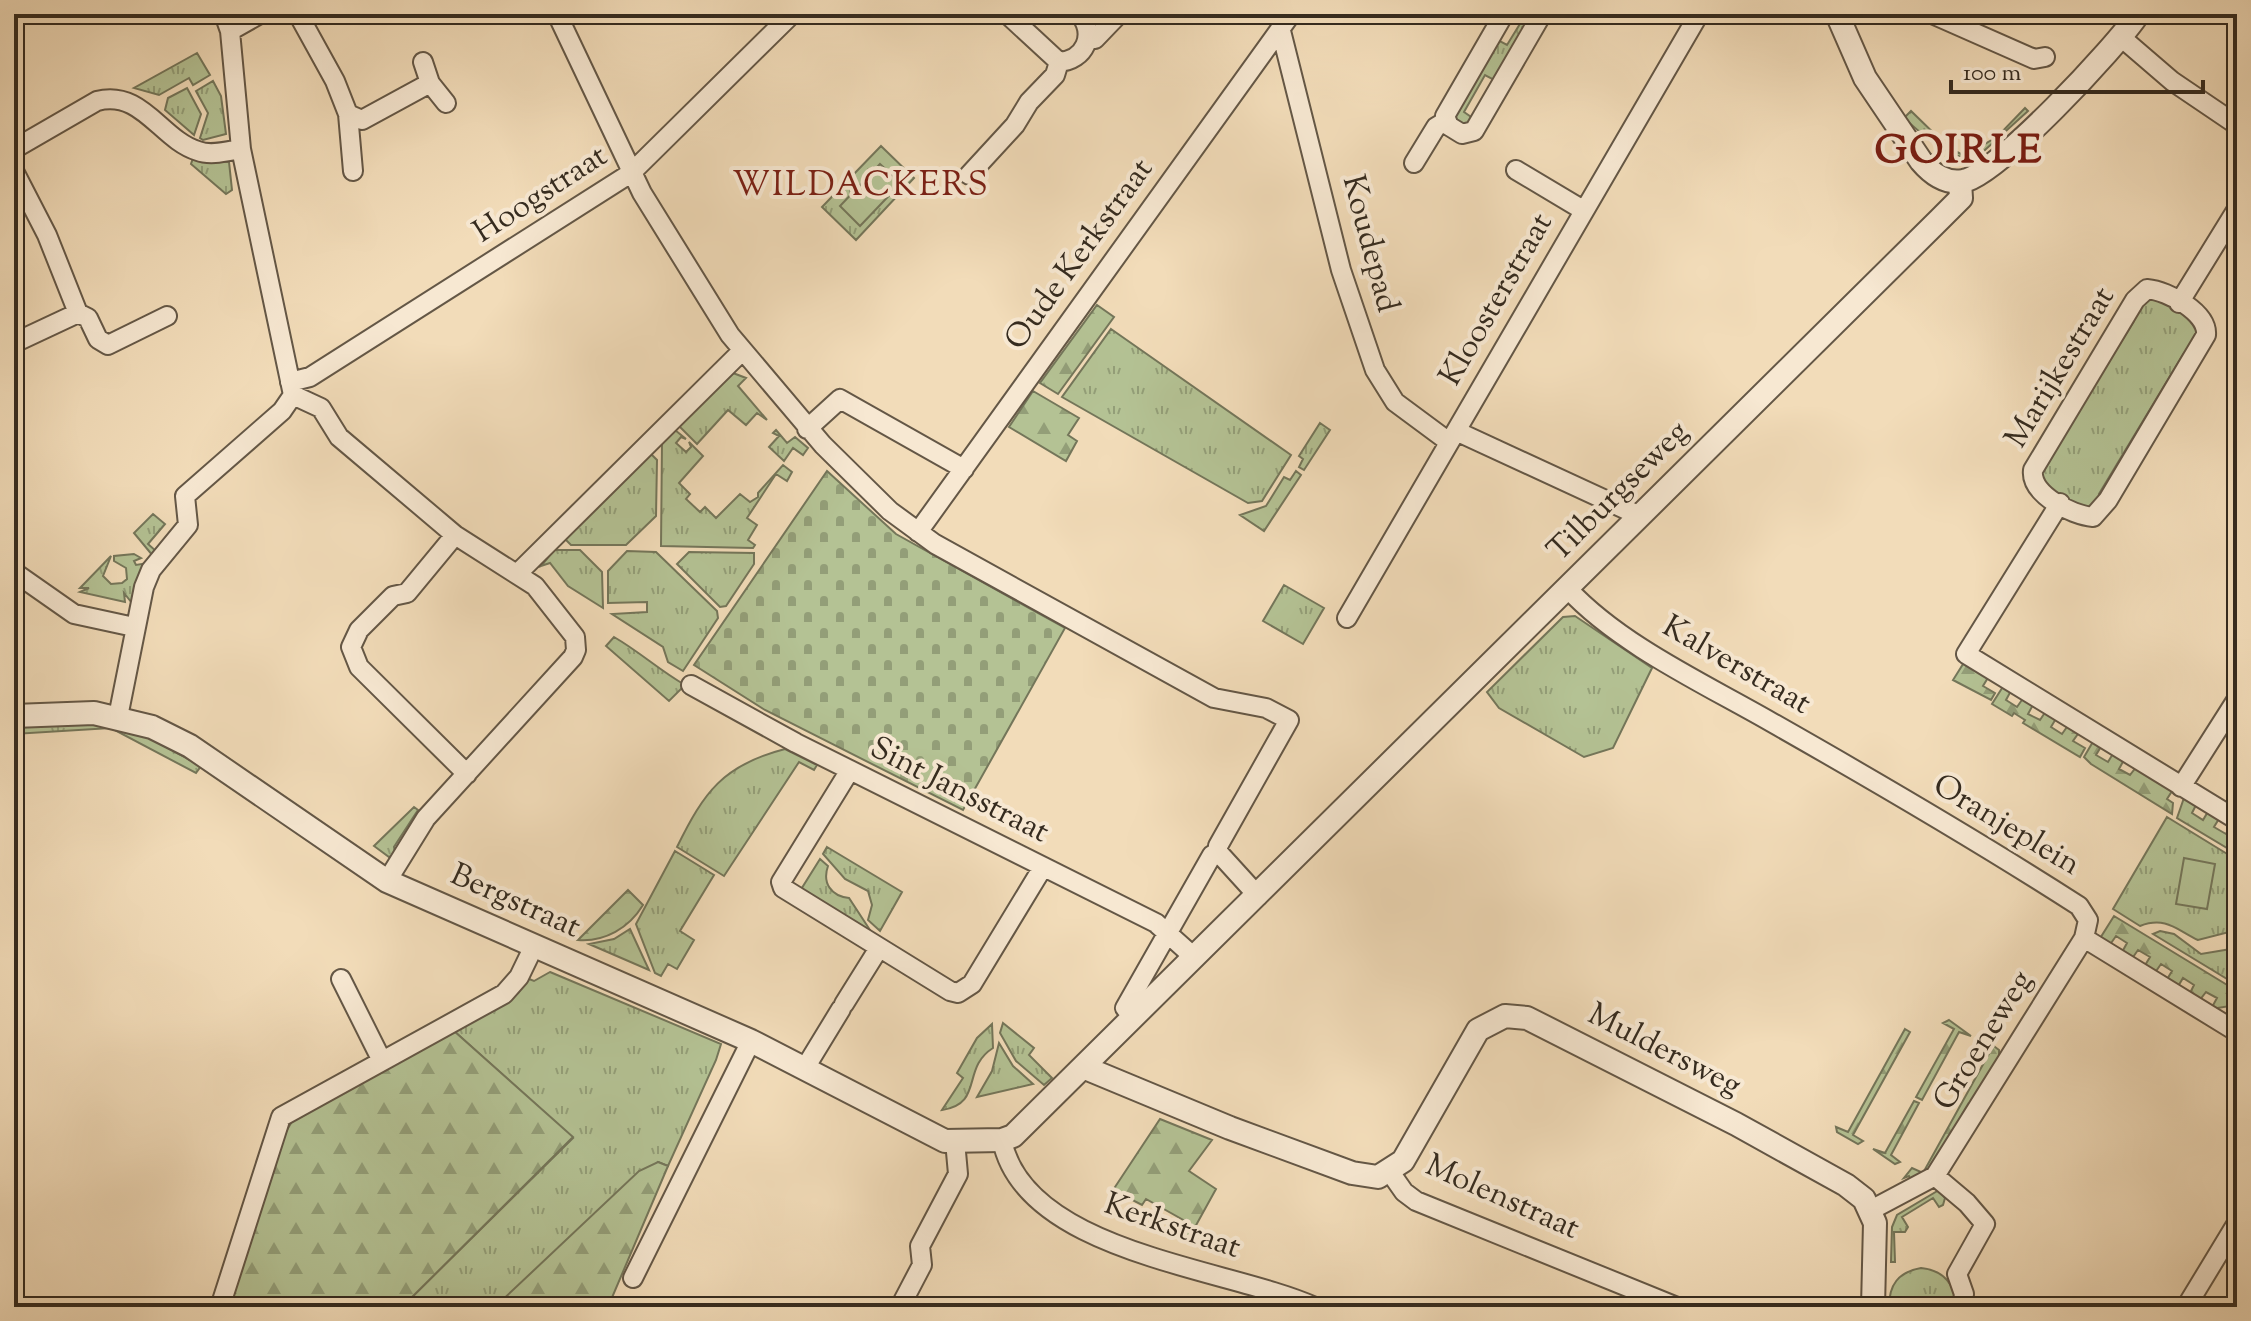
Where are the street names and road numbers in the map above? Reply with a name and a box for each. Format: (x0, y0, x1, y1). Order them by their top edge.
street label: Hoogstraat (465, 134, 617, 256)
street label: Oude Kerkstraat (995, 150, 1165, 360)
street label: Koudepad (1329, 170, 1409, 318)
street label: Kloosterstraat (1429, 205, 1565, 395)
street label: Marijkestraat (1995, 279, 2127, 457)
street label: Tilburgseweg (1538, 411, 1700, 573)
street label: Kalverstraat (1653, 605, 1819, 727)
street label: Sint Jansstraat (861, 726, 1057, 856)
street label: Oranjeplein (1923, 764, 2089, 888)
street label: Bergstraat (442, 853, 588, 951)
street label: Groeneweg (1923, 962, 2045, 1120)
street label: Muldersweg (1579, 993, 1749, 1109)
street label: Molenstraat (1418, 1144, 1586, 1252)
street label: Kerkstraat (1098, 1182, 1246, 1272)

